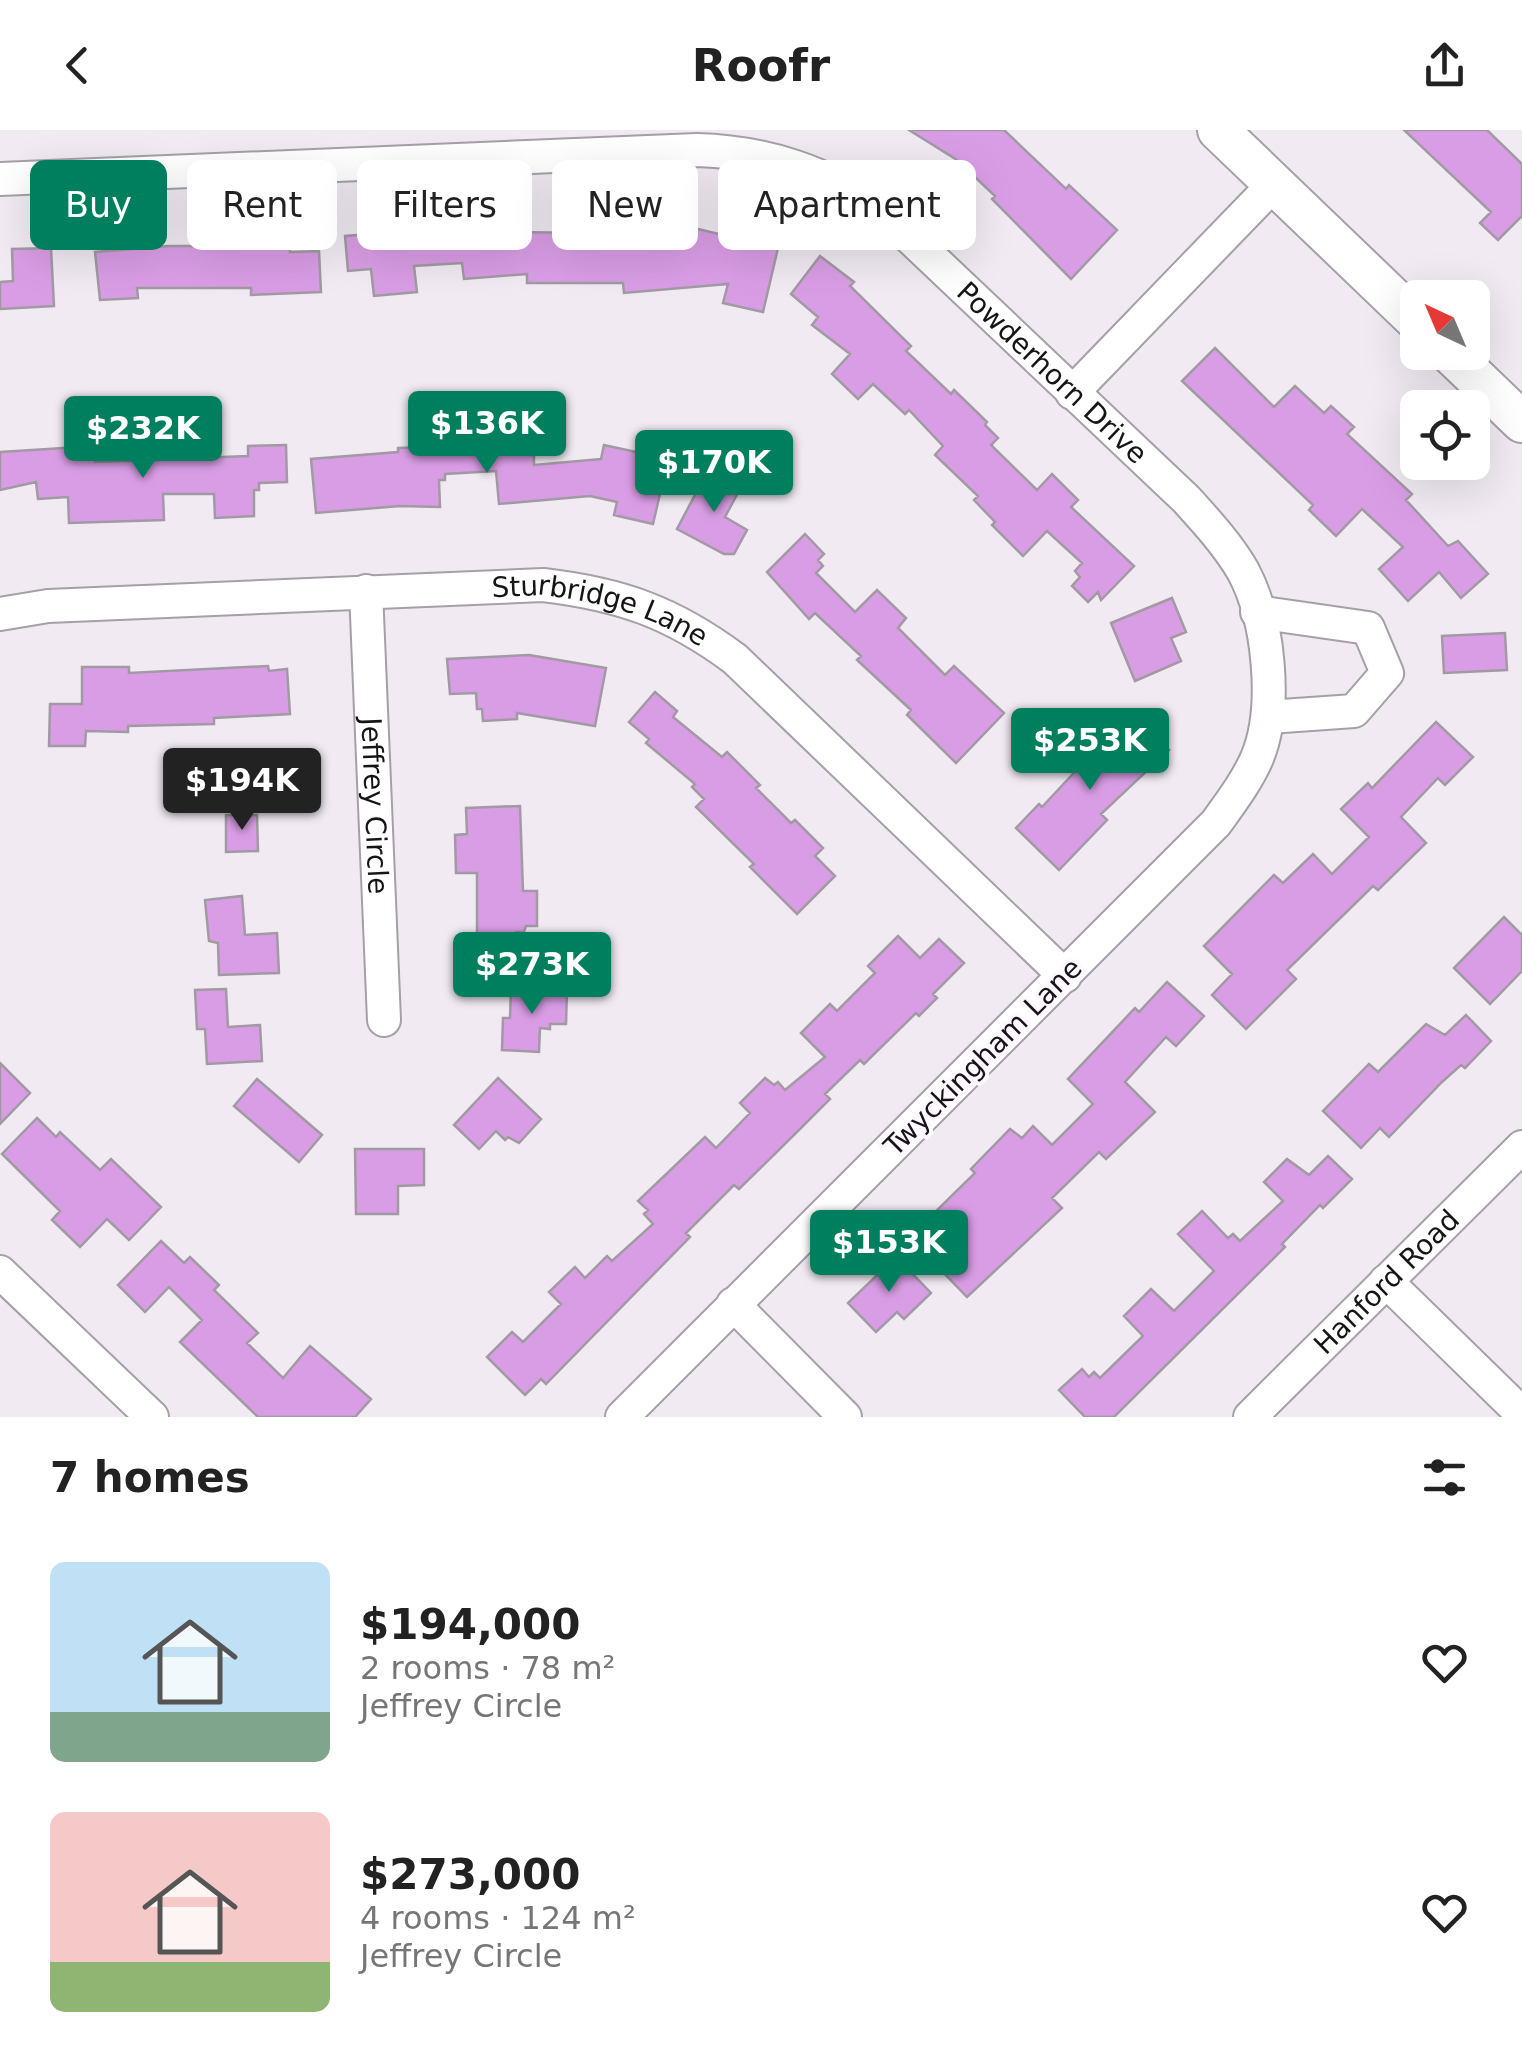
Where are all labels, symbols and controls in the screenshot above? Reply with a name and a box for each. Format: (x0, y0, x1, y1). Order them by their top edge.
icon: back (50, 38, 105, 93)
icon: share (1417, 38, 1472, 93)
text: Roofr (692, 39, 830, 92)
chip: Buy (30, 160, 167, 250)
chip: Rent (187, 160, 337, 250)
chip: Filters (357, 160, 532, 250)
chip: New (552, 160, 698, 250)
chip: Apartment (718, 160, 976, 250)
street label: Powderhorn Drive (951, 275, 1154, 470)
north arrow (1400, 280, 1490, 370)
map controls (1400, 280, 1490, 480)
button: locate (1400, 390, 1490, 480)
pin: $136K (417, 391, 557, 476)
pin: $232K (73, 396, 213, 481)
text: $136K (430, 404, 544, 442)
text: $232K (86, 409, 200, 447)
pin: $170K (644, 430, 784, 515)
text: $170K (657, 443, 771, 481)
street label: Sturbridge Lane (491, 568, 714, 653)
pin: $253K (1020, 708, 1160, 793)
street label: Jeffrey Circle (355, 715, 395, 895)
text: $253K (1033, 721, 1147, 759)
pin: $194K (172, 748, 312, 833)
text: $194K (185, 761, 299, 799)
pin: $273K (462, 932, 602, 1017)
text: $273K (475, 945, 589, 983)
street label: Twyckingham Lane (877, 951, 1089, 1163)
street label: Hanford Road (1307, 1203, 1466, 1361)
pin: $153K (819, 1210, 959, 1295)
text: $153K (832, 1223, 946, 1261)
icon: filters (1417, 1450, 1472, 1505)
text: 7 homes (50, 1453, 250, 1502)
text: $194,000 (360, 1600, 581, 1649)
icon: home (130, 1602, 250, 1722)
icon: heart (1417, 1635, 1472, 1690)
text: 2 rooms · 78 m² (360, 1649, 615, 1687)
text: Jeffrey Circle (360, 1687, 562, 1725)
text: $273,000 (360, 1850, 581, 1899)
icon: home (130, 1852, 250, 1972)
icon: heart (1417, 1885, 1472, 1940)
text: 4 rooms · 124 m² (360, 1899, 636, 1937)
text: Jeffrey Circle (360, 1937, 562, 1975)

